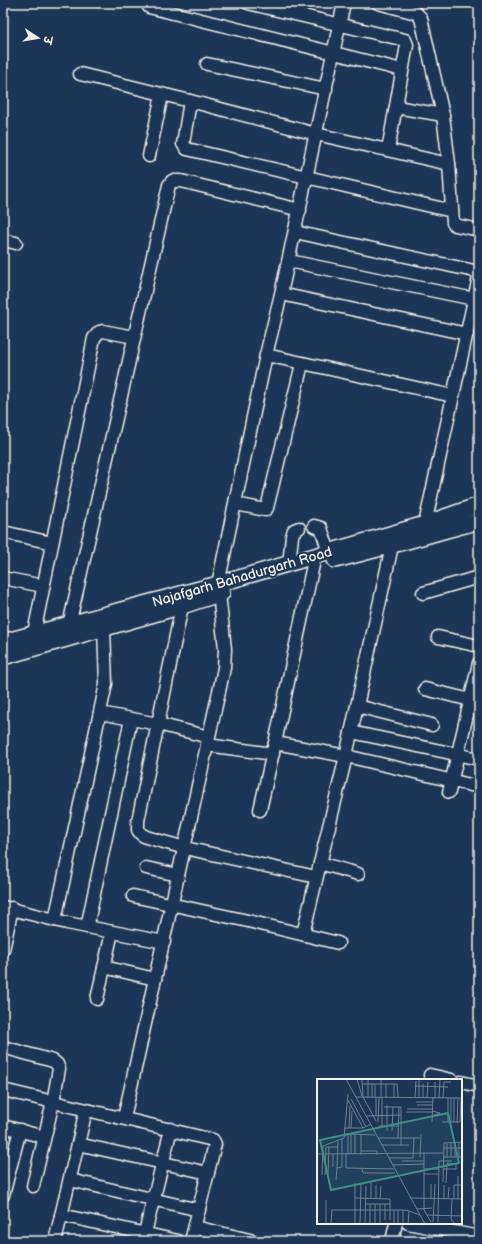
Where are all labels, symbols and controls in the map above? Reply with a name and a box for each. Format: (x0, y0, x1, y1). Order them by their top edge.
north arrow (18, 18, 58, 58)
text: उ (40, 34, 55, 47)
street label: Najafgarh Bahadurgarh Road (150, 543, 334, 611)
inset map (317, 1079, 462, 1224)

